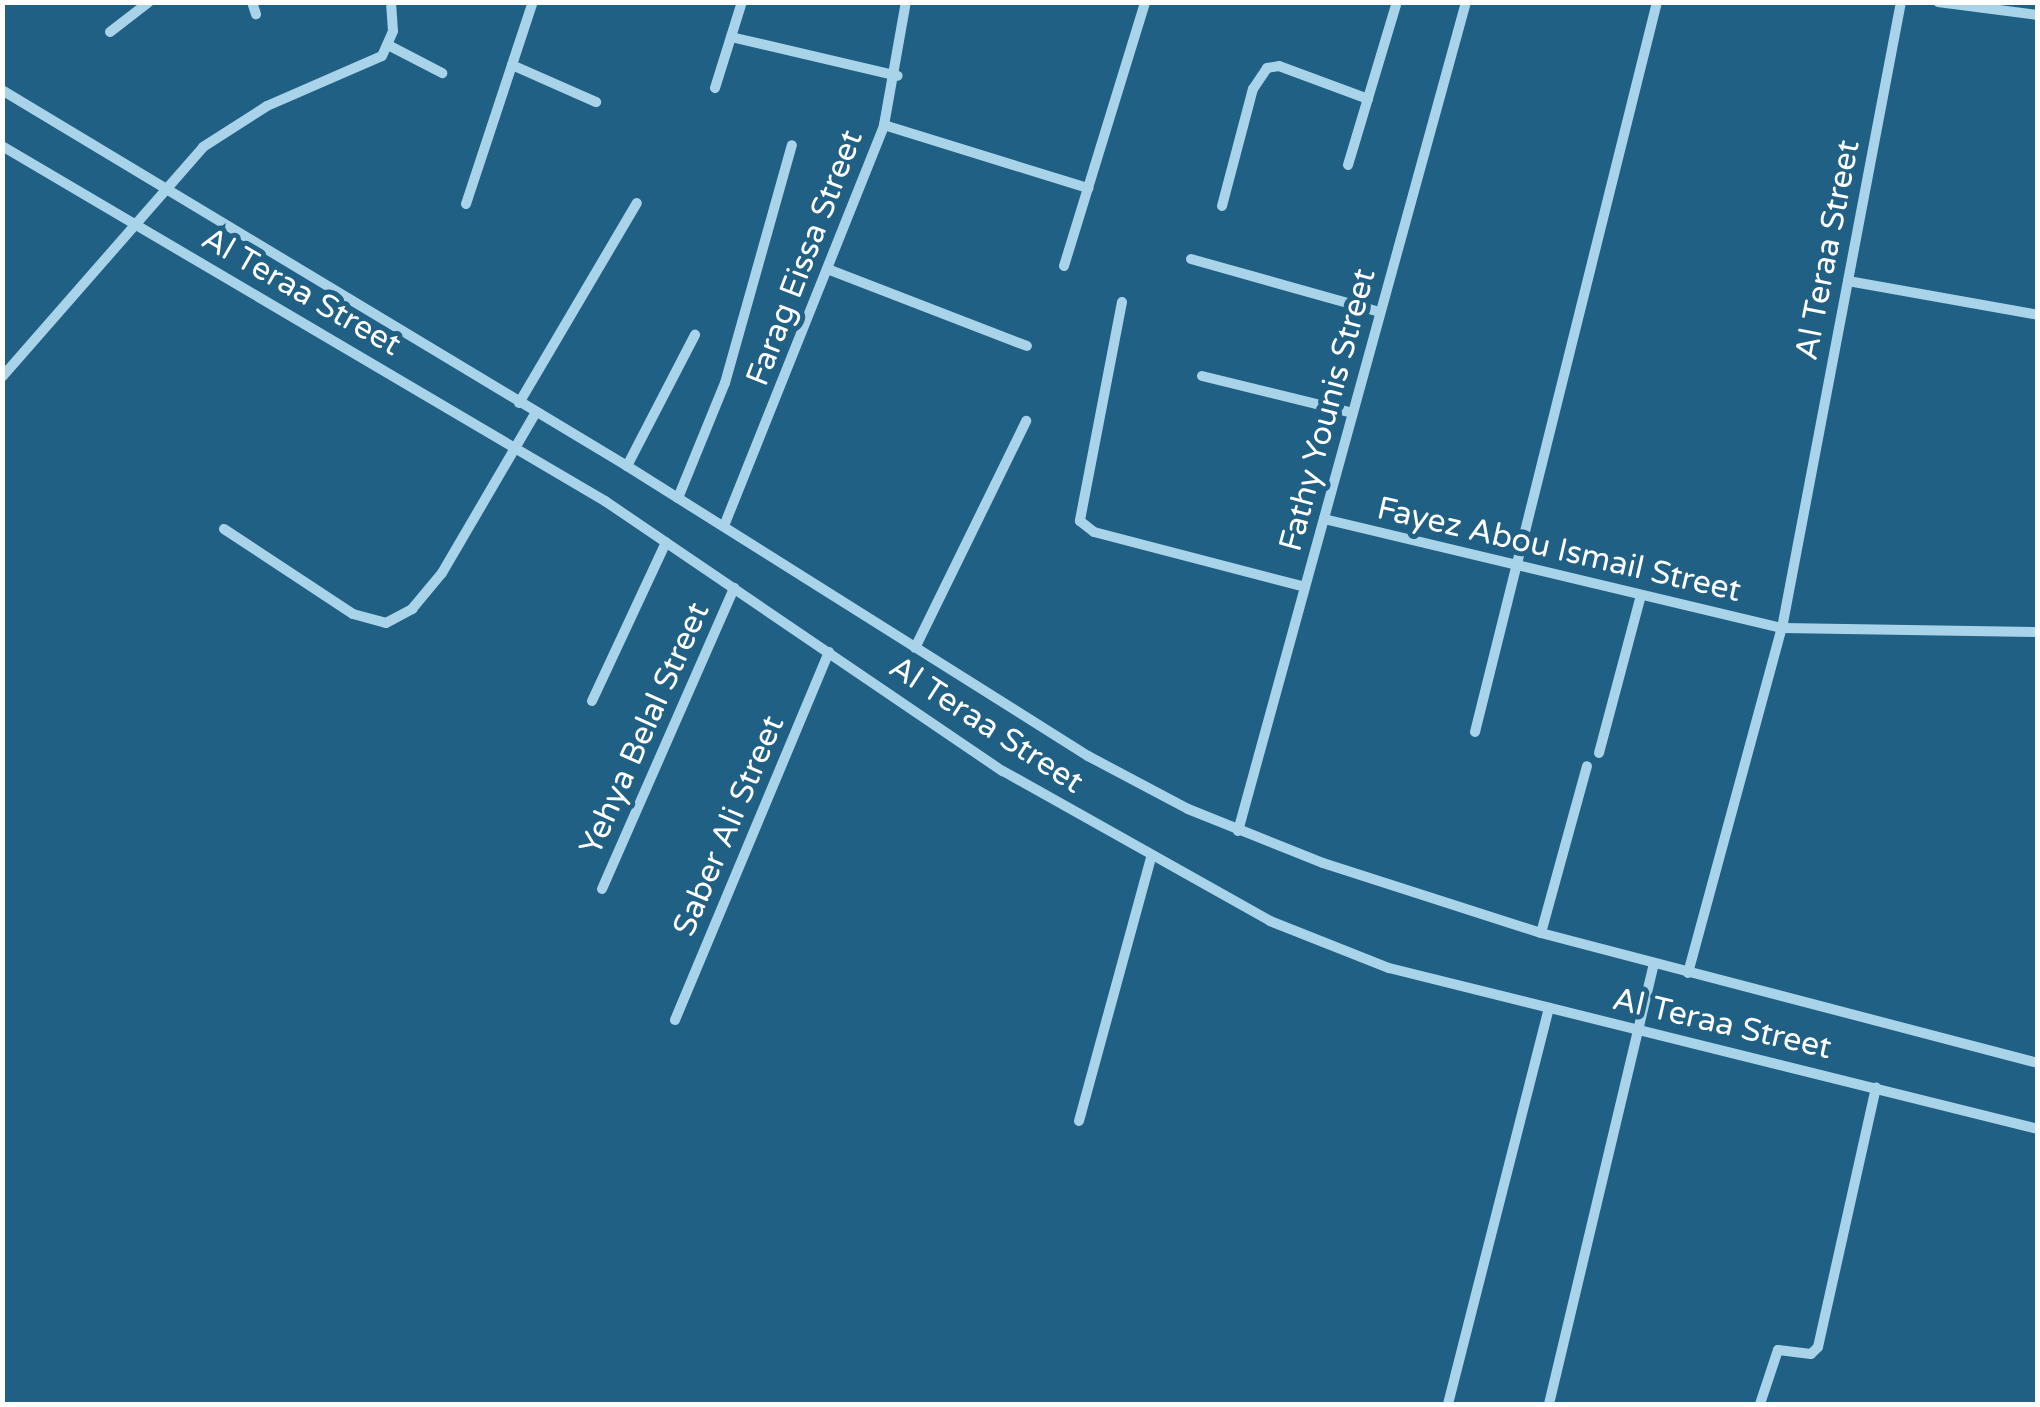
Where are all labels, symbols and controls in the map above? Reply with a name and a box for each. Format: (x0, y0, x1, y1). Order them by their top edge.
street label: Farag Eissa Street (739, 125, 871, 391)
street label: Al Teraa Street (1788, 137, 1868, 363)
street label: Al Teraa Street (195, 219, 407, 365)
street label: Fathy Younis Street (1272, 264, 1384, 556)
street label: Fayez Abou Ismail Street (1373, 489, 1745, 611)
street label: Yehya Belal Street (572, 597, 718, 861)
street label: Al Teraa Street (882, 648, 1090, 802)
street label: Saber Ali Street (665, 710, 793, 942)
street label: Al Teraa Street (1609, 980, 1835, 1068)

